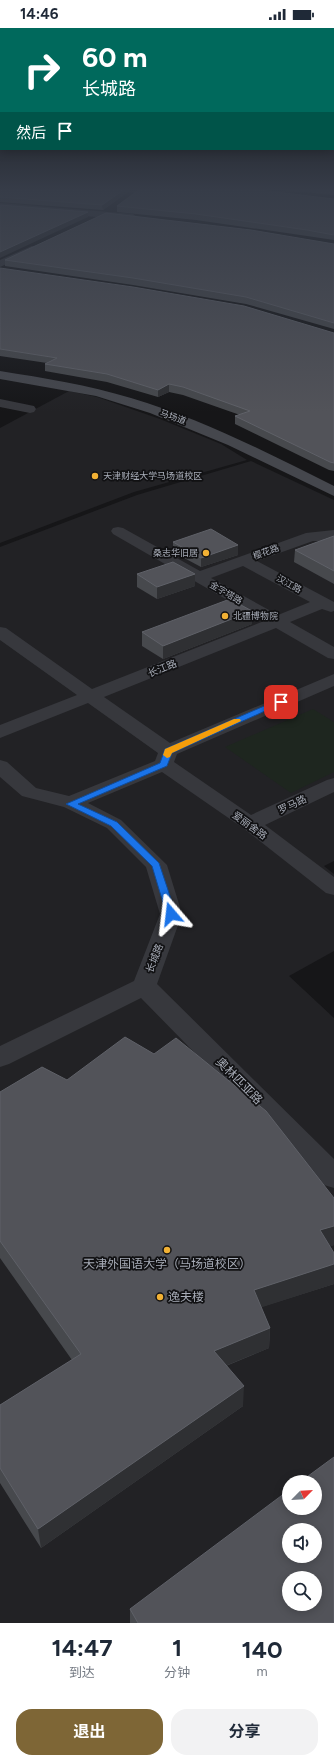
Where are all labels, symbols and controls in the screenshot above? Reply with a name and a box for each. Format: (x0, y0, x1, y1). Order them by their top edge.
text: 14:46 (20, 5, 59, 23)
text: 60 m (82, 40, 147, 74)
icon: right (16, 44, 68, 96)
text: 长城路 (82, 78, 136, 100)
icon: arrive (54, 120, 76, 142)
text: 然后 (16, 124, 46, 142)
street label: 马场道 (159, 407, 188, 426)
place label: 天津财经大学马场道校区 (103, 470, 202, 481)
marker: 天津财经大学马场道校区 (90, 471, 100, 481)
street label: 樱花路 (251, 542, 280, 561)
place label: 桑志华旧居 (153, 547, 198, 558)
marker: 桑志华旧居 (201, 548, 211, 558)
street label: 汉江路 (275, 572, 304, 595)
street label: 金字塔路 (208, 579, 245, 606)
place label: 北疆博物院 (233, 610, 278, 621)
marker: 北疆博物院 (220, 611, 230, 621)
street label: 长江路 (146, 657, 179, 680)
pin (264, 685, 298, 719)
icon: arrive (270, 691, 292, 713)
street label: 罗马路 (276, 792, 309, 817)
street label: 爱丽舍路 (230, 808, 270, 842)
position arrow (150, 893, 192, 935)
street label: 长城路 (143, 942, 166, 975)
street label: 奥林匹亚路 (213, 1055, 265, 1107)
marker: 天津外国语大学（马场道校区） (162, 1245, 172, 1255)
place label: 天津外国语大学（马场道校区） (83, 1257, 251, 1271)
place label: 逸夫楼 (168, 1290, 204, 1304)
marker: 逸夫楼 (155, 1292, 165, 1302)
north arrow (282, 1475, 322, 1515)
map controls (282, 1475, 322, 1611)
button: sound (282, 1523, 322, 1563)
button: search (282, 1571, 322, 1611)
text: 14:47 (52, 1633, 113, 1662)
text: 1 (172, 1633, 182, 1662)
text: 140 (242, 1635, 282, 1664)
text: m (257, 1664, 268, 1679)
text: 到达 (69, 1665, 95, 1680)
text: 分钟 (164, 1665, 190, 1680)
button: 退出 (16, 1709, 163, 1755)
button: 分享 (171, 1709, 318, 1755)

